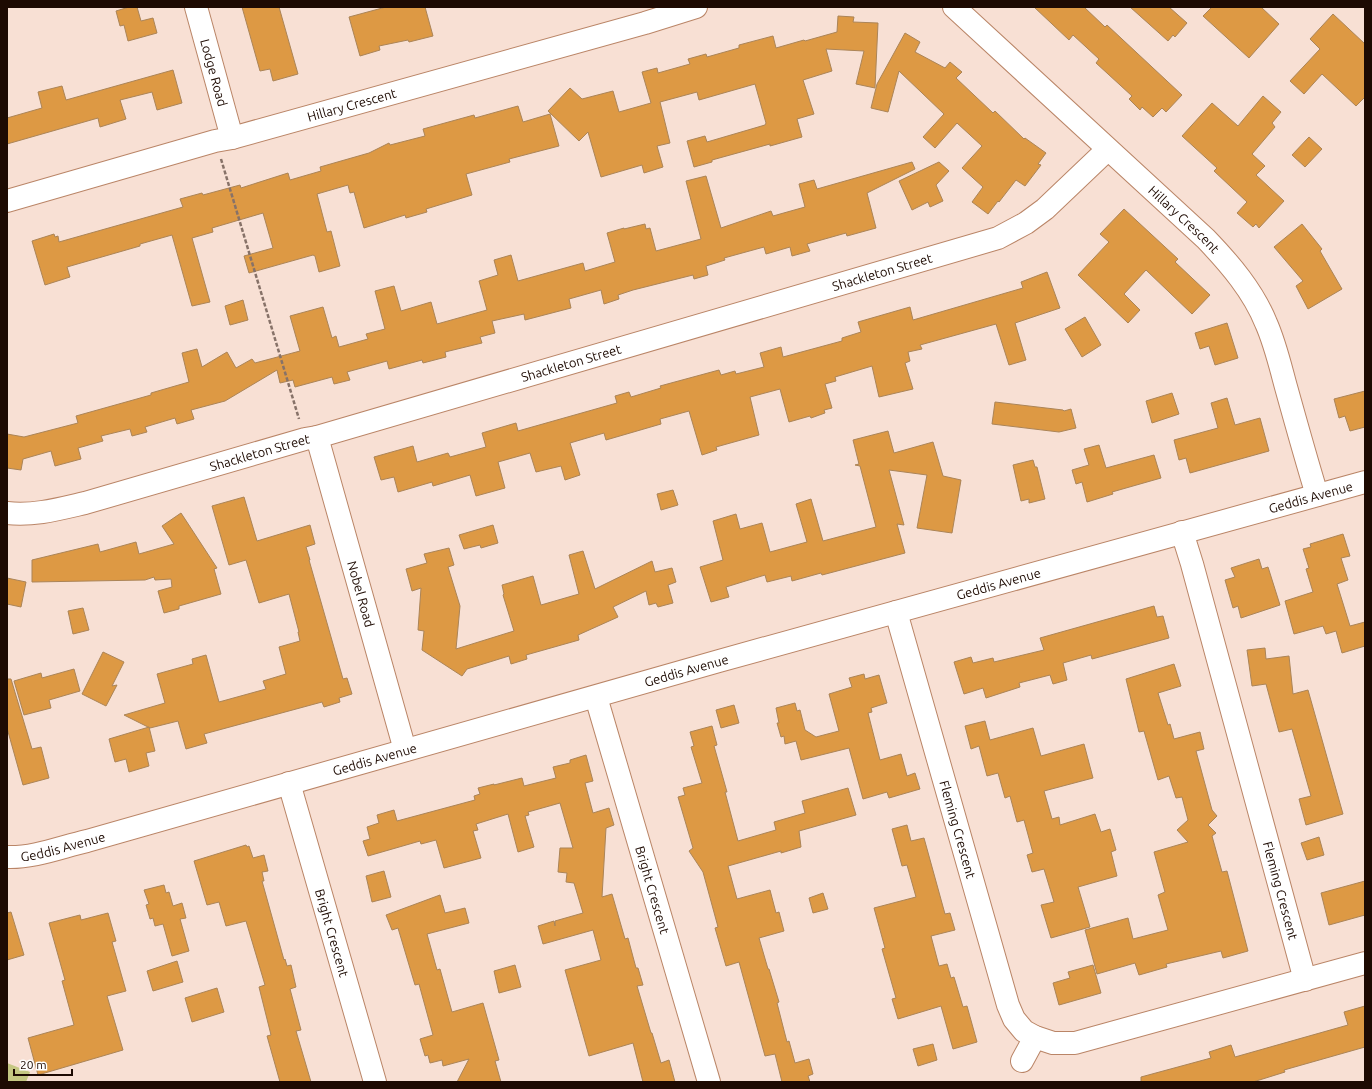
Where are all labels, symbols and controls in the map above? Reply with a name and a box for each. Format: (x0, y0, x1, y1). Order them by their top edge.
street label: Lodge Road (198, 37, 230, 108)
street label: Hillary Crescent (306, 86, 398, 124)
street label: Hillary Crescent (1146, 183, 1222, 256)
street label: Shackleton Street (830, 251, 934, 293)
street label: Shackleton Street (519, 342, 623, 384)
street label: Shackleton Street (208, 431, 311, 473)
street label: Geddis Avenue (1267, 479, 1354, 515)
street label: Nobel Road (345, 559, 377, 629)
street label: Geddis Avenue (955, 565, 1042, 602)
street label: Geddis Avenue (643, 652, 730, 689)
street label: Geddis Avenue (331, 740, 418, 778)
street label: Fleming Crescent (937, 779, 979, 880)
street label: Geddis Avenue (20, 829, 107, 864)
street label: Fleming Crescent (1261, 840, 1301, 941)
street label: Bright Crescent (633, 844, 672, 935)
street label: Bright Crescent (313, 887, 351, 979)
scale bar (14, 1051, 72, 1077)
text: 20 m (20, 1058, 47, 1071)

